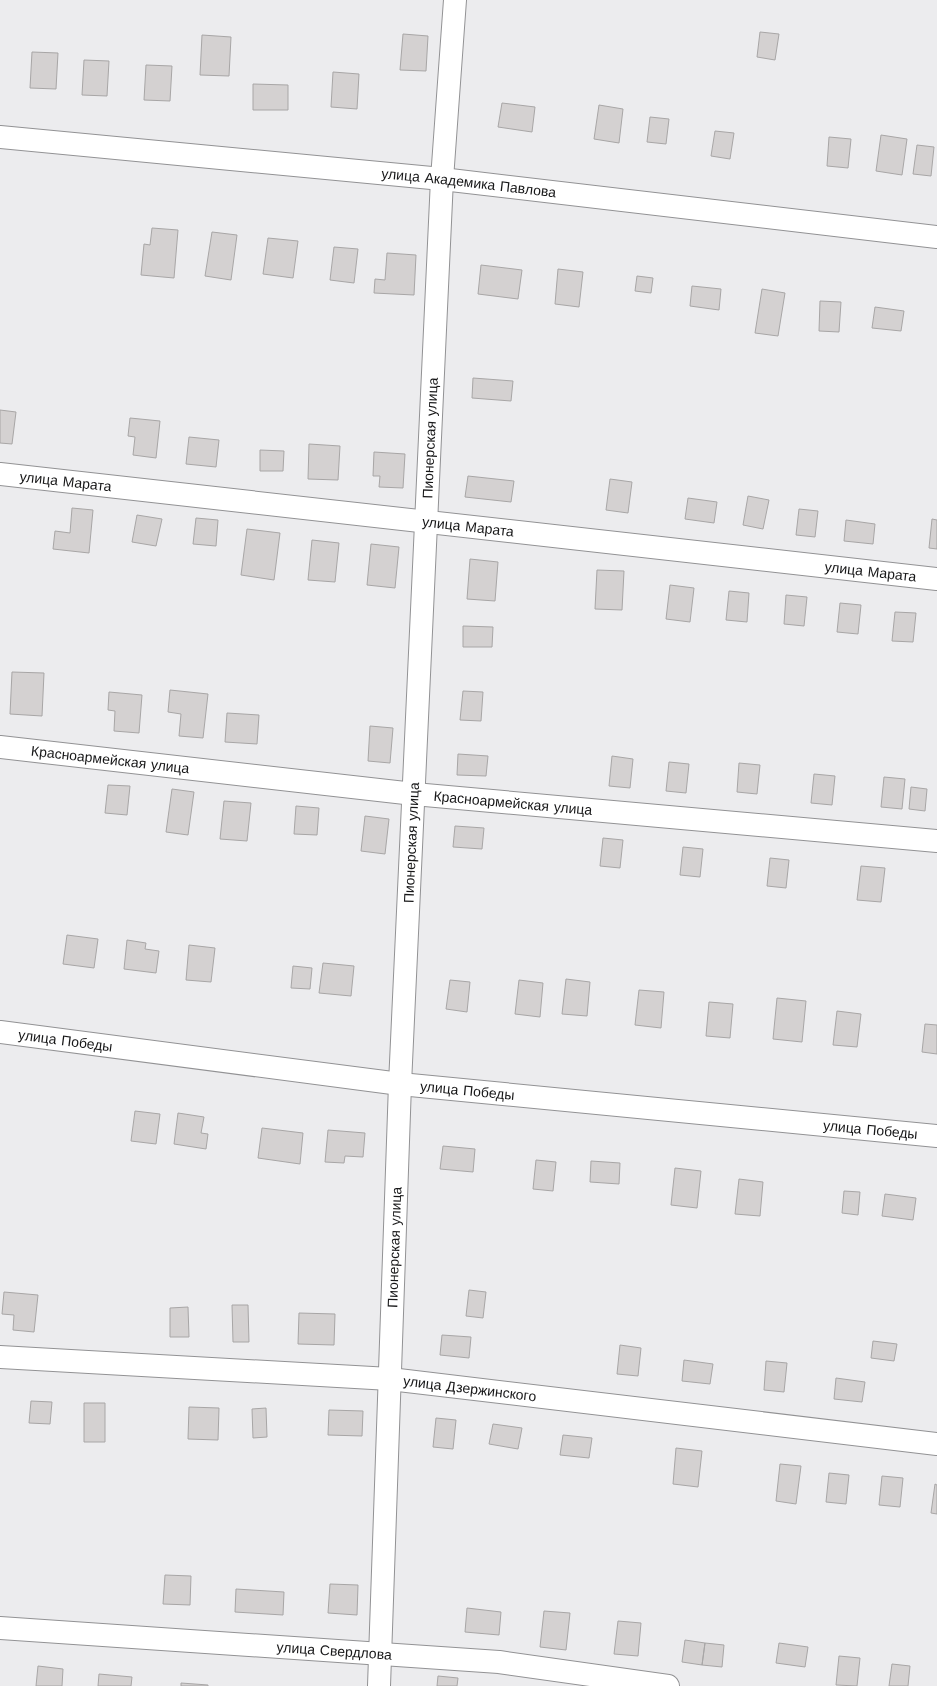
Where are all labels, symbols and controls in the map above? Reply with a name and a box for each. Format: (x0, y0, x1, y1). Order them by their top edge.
street label: улица Академика Павлова (381, 165, 557, 200)
street label: Пионерская улица (419, 377, 441, 499)
street label: улица Марата (19, 468, 113, 494)
street label: улица Марата (421, 513, 515, 540)
street label: улица Марата (824, 558, 917, 585)
street label: Красноармейская улица (30, 743, 191, 776)
street label: Пионерская улица (400, 782, 422, 904)
street label: Красноармейская улица (433, 788, 593, 818)
street label: улица Победы (17, 1026, 113, 1055)
street label: улица Победы (419, 1078, 515, 1103)
street label: улица Победы (823, 1117, 918, 1142)
street label: Пионерская улица (384, 1186, 404, 1308)
street label: улица Дзержинского (402, 1373, 537, 1404)
street label: улица Свердлова (276, 1639, 393, 1663)

